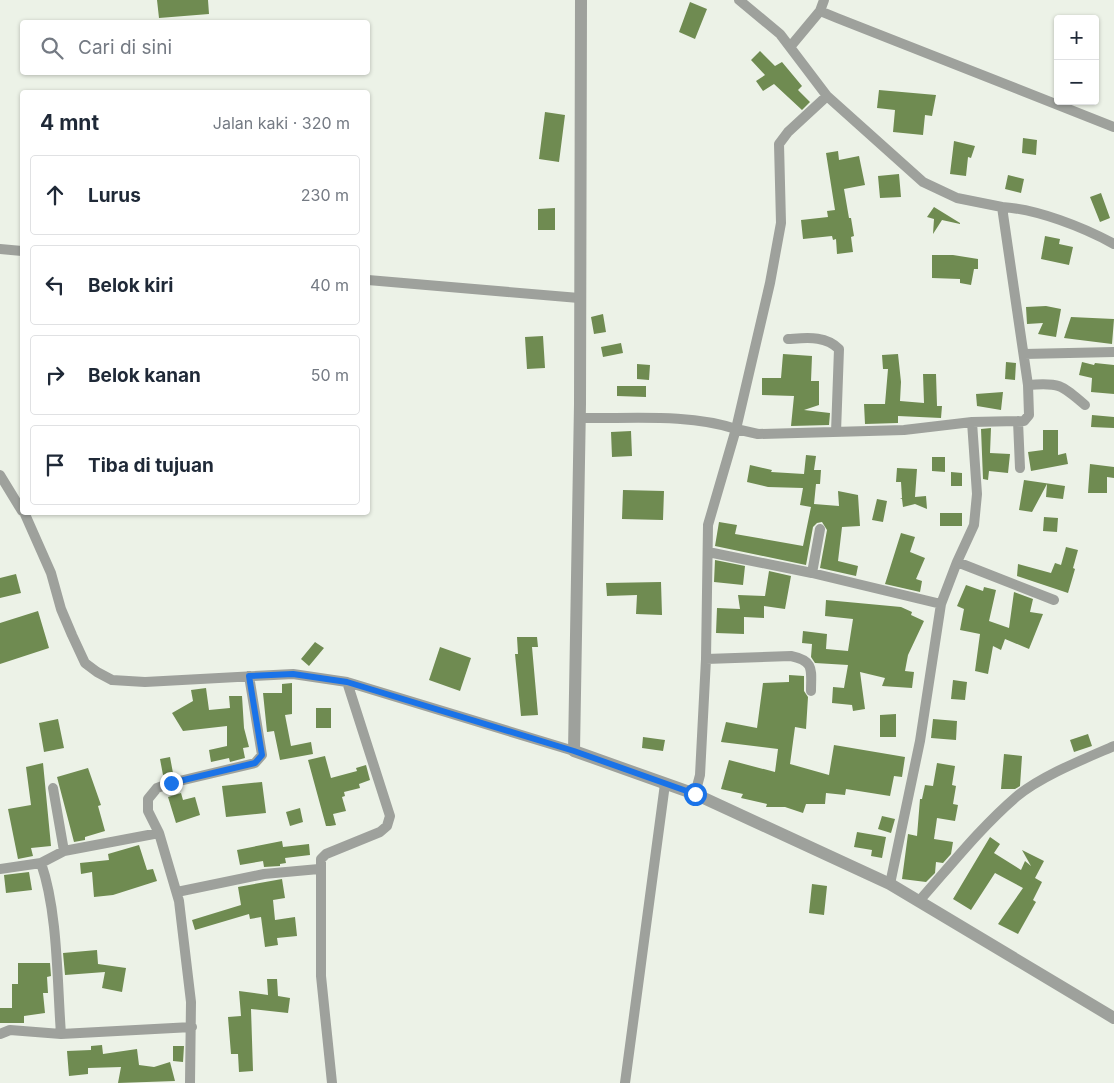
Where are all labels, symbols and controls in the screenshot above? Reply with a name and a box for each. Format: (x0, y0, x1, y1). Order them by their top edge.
map controls (1054, 15, 1099, 105)
button: + (1054, 15, 1099, 60)
search box (20, 20, 370, 75)
icon: search (38, 34, 66, 62)
text: Cari di sini (78, 36, 172, 59)
button: − (1054, 60, 1099, 105)
text: 4 mnt (40, 110, 99, 135)
text: Jalan kaki · 320 m (213, 113, 350, 133)
icon: ahead (41, 181, 69, 209)
text: Lurus (88, 184, 141, 207)
text: 230 m (301, 185, 349, 205)
icon: left (41, 271, 69, 299)
text: Belok kiri (88, 274, 173, 297)
text: 40 m (310, 275, 349, 295)
icon: right (41, 361, 69, 389)
text: Belok kanan (88, 364, 201, 387)
text: 50 m (311, 365, 349, 385)
icon: arrive (41, 451, 69, 479)
text: Tiba di tujuan (88, 454, 214, 477)
route end (160, 772, 183, 795)
route start (684, 783, 707, 806)

